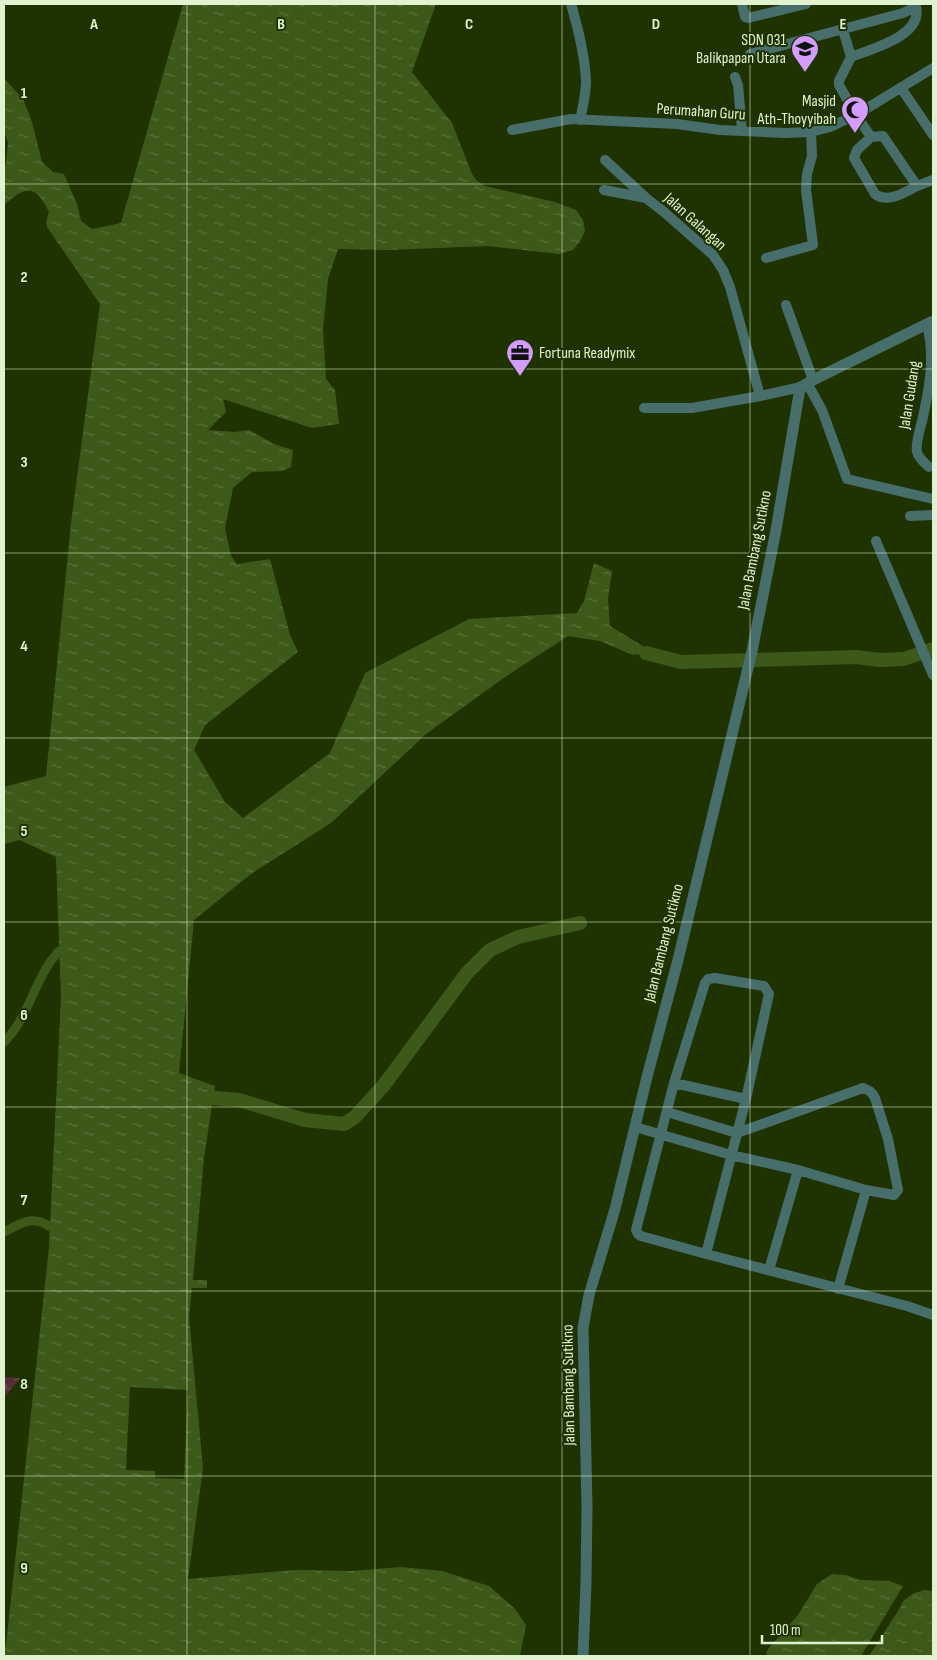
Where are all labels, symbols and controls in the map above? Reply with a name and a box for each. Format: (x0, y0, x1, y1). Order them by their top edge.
text: A (89, 15, 98, 34)
text: B (277, 15, 285, 34)
text: C (465, 15, 473, 34)
text: D (652, 15, 660, 34)
text: E (840, 15, 847, 34)
place label: SDN 031 Balikpapan Utara (696, 31, 786, 68)
school or university icon: SDN 031 Balikpapan Utara (790, 34, 820, 73)
text: 1 (21, 84, 28, 103)
place label: Masjid Ath-Thoyyibah (757, 92, 836, 129)
mosque icon: Masjid Ath-Thoyyibah (840, 95, 870, 134)
street label: Perumahan Guru (656, 99, 746, 125)
street label: Jalan Galangan (659, 188, 730, 255)
text: 2 (20, 268, 28, 287)
office icon: Fortuna Readymix (505, 338, 535, 377)
place label: Fortuna Readymix (539, 344, 635, 363)
street label: Jalan Gudang (895, 360, 925, 431)
text: 3 (20, 453, 28, 472)
street label: Jalan Bambang Sutikno (734, 489, 776, 612)
text: 4 (20, 637, 28, 656)
text: 5 (20, 822, 28, 841)
street label: Jalan Bambang Sutikno (640, 882, 688, 1005)
text: 6 (20, 1006, 28, 1025)
text: 7 (21, 1191, 28, 1210)
street label: Jalan Bambang Sutikno (558, 1324, 580, 1447)
text: 8 (20, 1375, 28, 1394)
text: 9 (20, 1559, 28, 1578)
scale bar (762, 1612, 882, 1644)
text: 100 m (770, 1621, 801, 1640)

